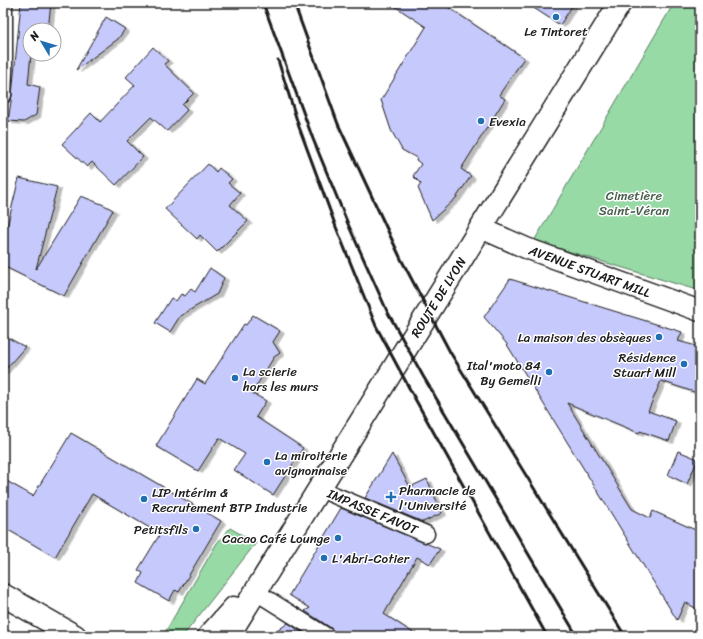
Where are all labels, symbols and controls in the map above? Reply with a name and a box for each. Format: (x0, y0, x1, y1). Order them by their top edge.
marker: Le Tintoret (551, 12, 561, 22)
place label: Le Tintoret (524, 20, 588, 43)
north arrow (22, 22, 62, 62)
text: N (24, 27, 45, 46)
place label: Evexia (489, 110, 526, 133)
marker: Evexia (476, 116, 486, 126)
park label: Cimetière Saint-Véran (599, 184, 669, 222)
street label: AVENUE STUART MILL (525, 238, 654, 304)
street label: ROUTE DE LYON (404, 252, 472, 342)
place label: La maison des obsèques (518, 326, 652, 349)
marker: La maison des obsèques (654, 332, 664, 342)
place label: Résidence Stuart Mill (613, 346, 676, 384)
place label: Ital'moto 84 By Gemelli (466, 354, 541, 392)
marker: Résidence Stuart Mill (679, 359, 689, 369)
place label: La scierie hors les murs (242, 360, 318, 398)
marker: Ital'moto 84 By Gemelli (544, 367, 554, 377)
marker: La scierie hors les murs (230, 373, 240, 383)
place label: La miroiterie avignonnaise (275, 444, 348, 482)
marker: La miroiterie avignonnaise (262, 457, 272, 467)
place label: Pharmacie de l'Université (399, 479, 476, 517)
place label: LIP Intérim & Recrutement BTP Industrie (152, 481, 307, 519)
street label: IMPASSE FAVOT (323, 482, 422, 541)
marker: Pharmacie de l'Université (386, 492, 396, 502)
marker: LIP Intérim & Recrutement BTP Industrie (139, 494, 149, 504)
place label: Petitsfils (134, 518, 188, 541)
marker: Petitsfils (191, 524, 201, 534)
place label: Cacao Café Lounge (222, 527, 330, 550)
marker: Cacao Café Lounge (333, 533, 343, 543)
place label: L'Abri-Cotier (332, 547, 410, 570)
marker: L'Abri-Cotier (319, 553, 329, 563)

